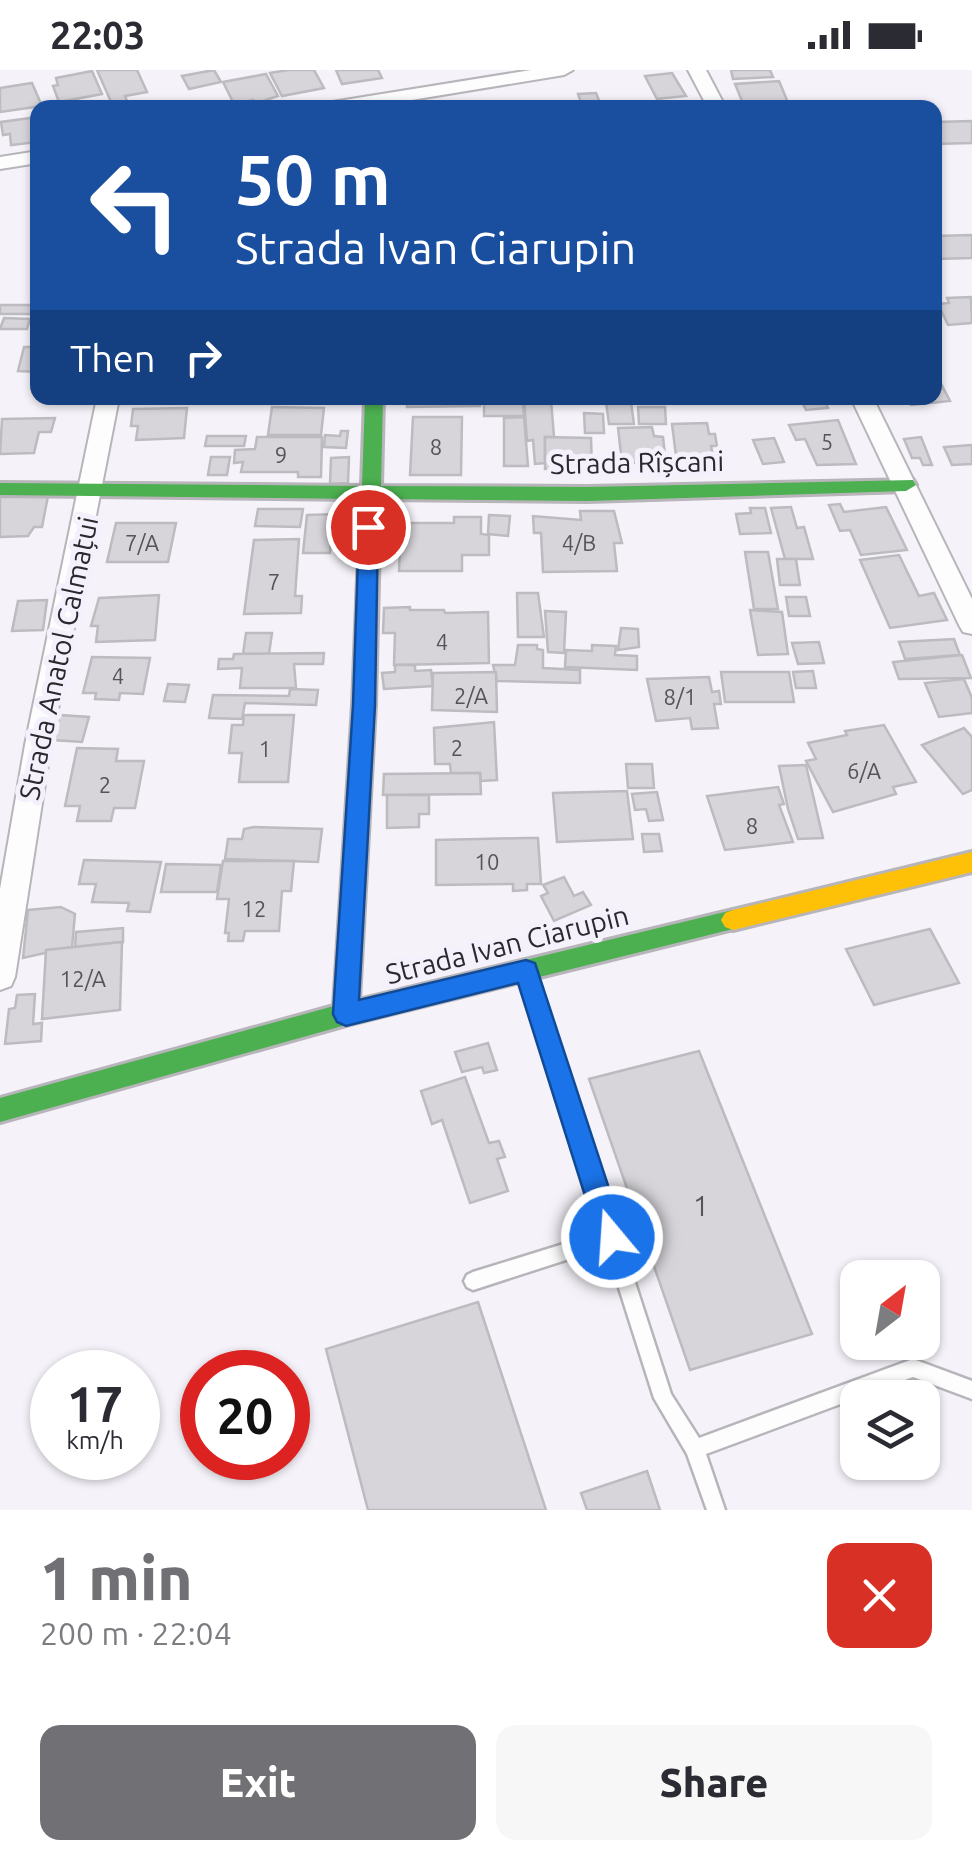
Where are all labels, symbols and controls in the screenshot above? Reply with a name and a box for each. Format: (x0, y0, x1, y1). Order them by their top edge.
text: 22:03 (50, 14, 145, 56)
icon: left (70, 140, 200, 270)
text: 50 m (235, 140, 391, 218)
text: Strada Ivan Ciarupin (235, 222, 636, 273)
icon: right (176, 330, 231, 385)
text: Then (70, 337, 156, 379)
house number: 5 (821, 429, 833, 454)
house number: 8 (430, 434, 442, 459)
house number: 9 (275, 442, 287, 467)
street label: Strada Rîșcani (550, 445, 724, 479)
pin (326, 485, 411, 570)
icon: arrive (341, 500, 396, 555)
street label: Strada Anatol Calmațui (13, 514, 103, 802)
house number: 7/A (125, 530, 160, 555)
house number: 4/B (562, 530, 596, 555)
house number: 7 (268, 569, 280, 594)
house number: 4 (436, 629, 448, 654)
house number: 4 (112, 663, 124, 688)
house number: 2/A (454, 683, 489, 708)
house number: 8/1 (664, 684, 696, 709)
house number: 2 (451, 735, 463, 760)
house number: 1 (259, 736, 271, 761)
house number: 6/A (847, 758, 882, 783)
house number: 2 (99, 772, 111, 797)
house number: 8 (746, 813, 758, 838)
house number: 10 (475, 849, 499, 874)
house number: 12 (242, 896, 266, 921)
street label: Strada Ivan Ciarupin (382, 899, 632, 989)
house number: 12/A (60, 966, 107, 991)
position arrow (560, 1185, 664, 1289)
house number: 1 (693, 1190, 709, 1221)
north arrow (840, 1260, 940, 1360)
map controls (840, 1260, 940, 1480)
speed limit sign: 20 (180, 1350, 310, 1480)
text: 17 (67, 1375, 123, 1431)
button: layers (840, 1380, 940, 1480)
text: km/h (66, 1426, 124, 1454)
button: close (827, 1543, 932, 1648)
text: 1 min (40, 1544, 193, 1611)
text: 200 m · 22:04 (40, 1615, 232, 1651)
button: Exit (40, 1725, 476, 1840)
button: Share (496, 1725, 932, 1840)

